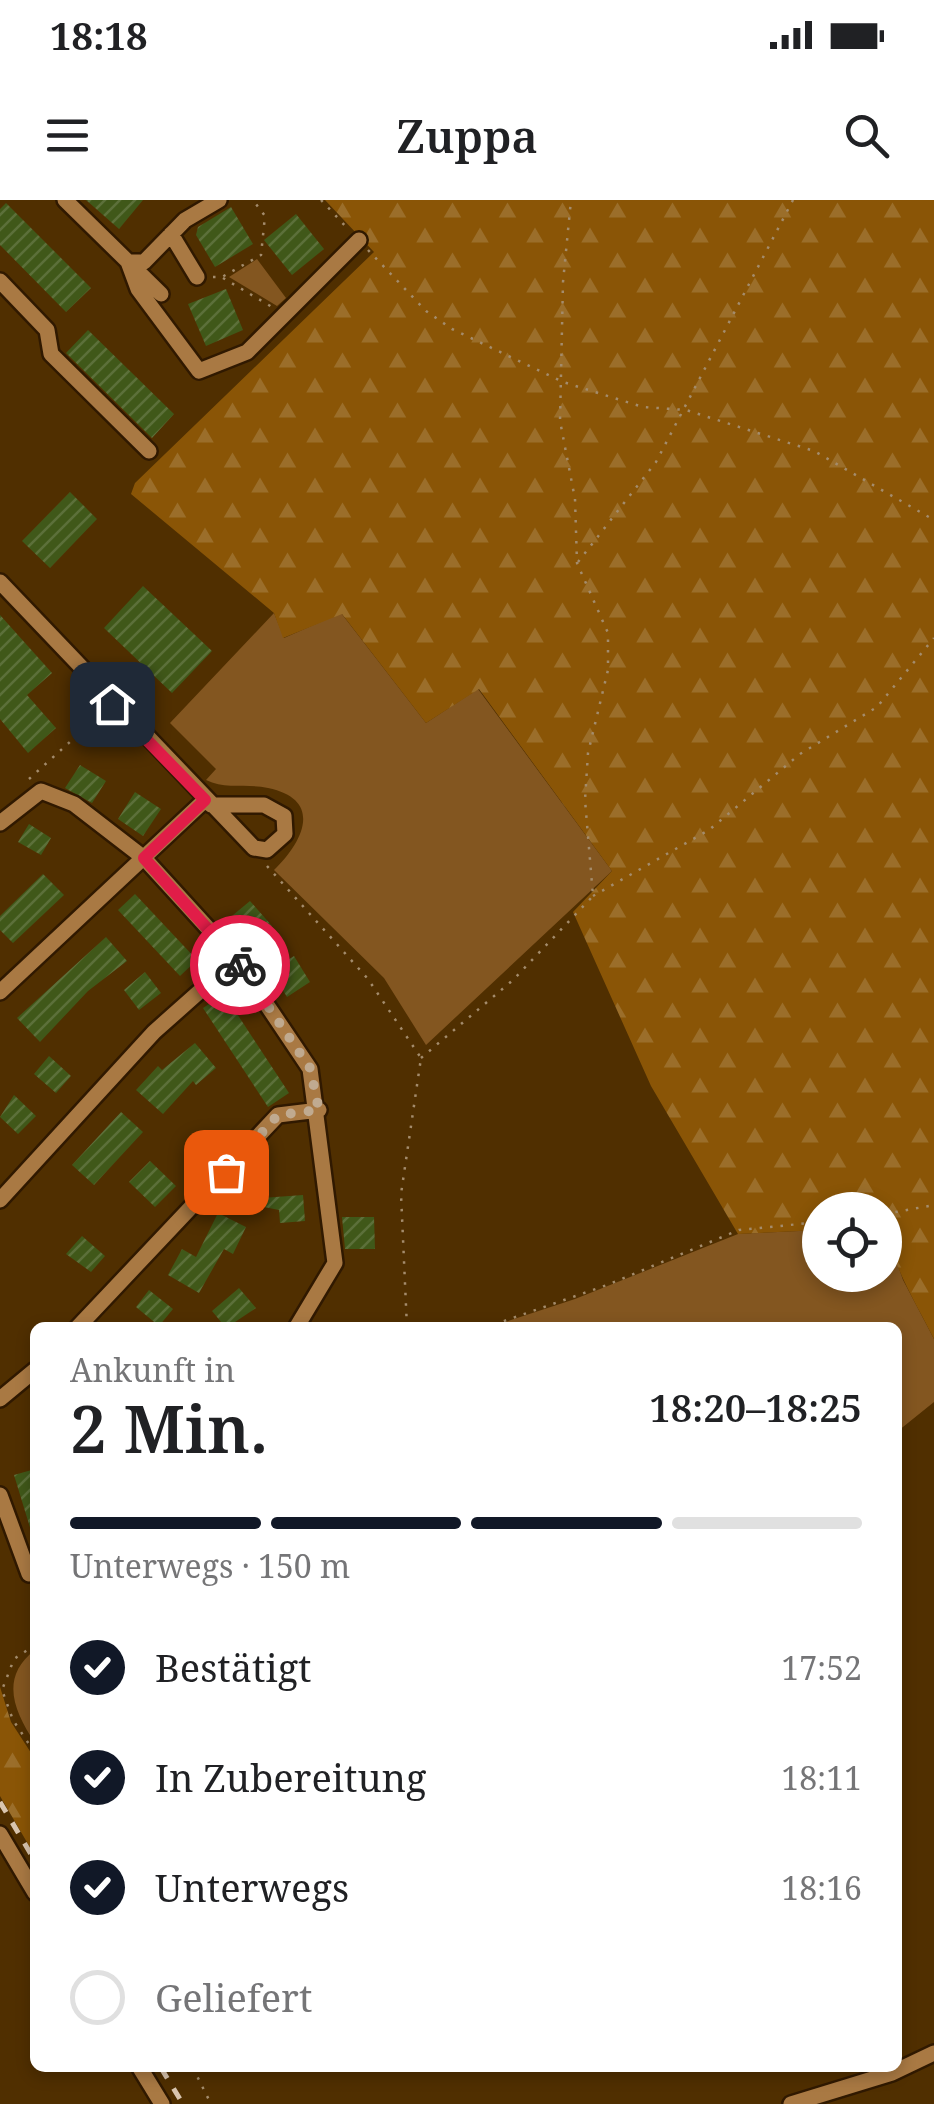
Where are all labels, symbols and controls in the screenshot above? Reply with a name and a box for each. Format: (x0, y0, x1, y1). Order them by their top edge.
text: 18:18 (50, 9, 147, 61)
text: Zuppa (396, 105, 538, 166)
icon: menu (40, 108, 95, 163)
icon: search (839, 108, 894, 163)
pin (70, 662, 155, 747)
icon: home (85, 677, 140, 732)
courier (190, 915, 290, 1015)
icon: bike (213, 938, 268, 993)
pin (184, 1130, 269, 1215)
icon: bag (199, 1145, 254, 1200)
map controls (802, 1192, 902, 1292)
button: locate (802, 1192, 902, 1292)
text: Ankunft in (70, 1348, 235, 1391)
text: 18:20–18:25 (649, 1381, 862, 1433)
text: 2 Min. (70, 1384, 268, 1472)
text: Unterwegs · 150 m (70, 1544, 350, 1587)
icon: check (70, 1640, 125, 1695)
text: Bestätigt (155, 1641, 311, 1693)
text: 17:52 (781, 1646, 862, 1689)
icon: check (70, 1750, 125, 1805)
text: In Zubereitung (155, 1751, 426, 1803)
text: 18:11 (781, 1756, 862, 1799)
icon: check (70, 1860, 125, 1915)
text: Unterwegs (155, 1861, 349, 1913)
text: 18:16 (781, 1866, 862, 1909)
text: Geliefert (155, 1971, 312, 2023)

